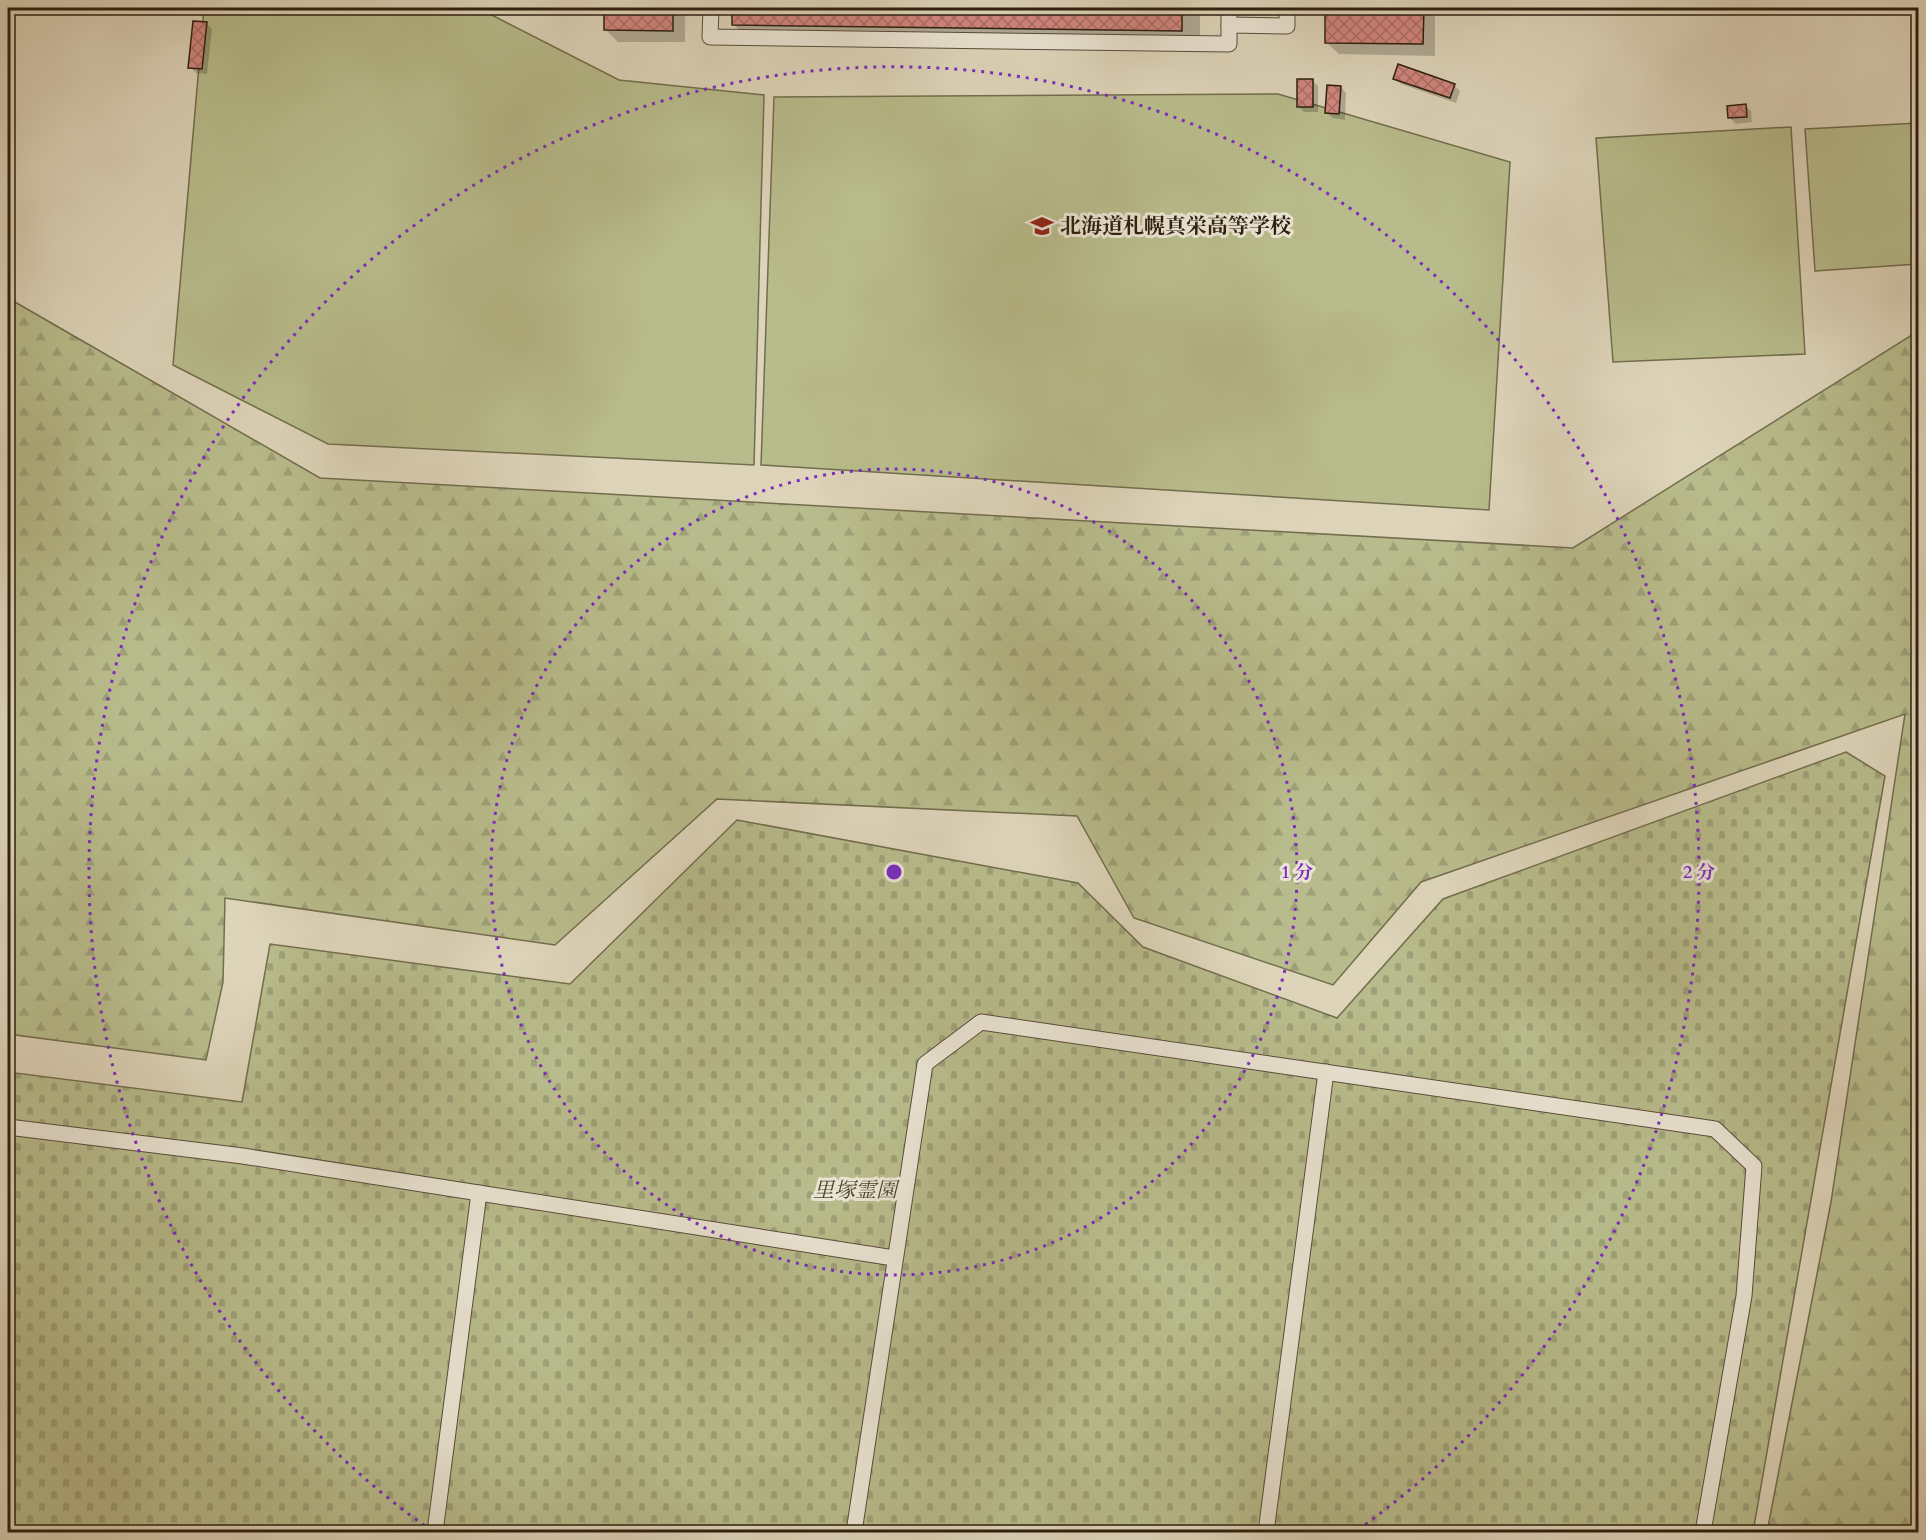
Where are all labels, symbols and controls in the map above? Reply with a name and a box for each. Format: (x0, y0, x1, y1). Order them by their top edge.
place label: 北海道札幌真栄高等学校 (1060, 212, 1291, 241)
school or university icon: 北海道札幌真栄高等学校 (1029, 213, 1055, 239)
text: 1 分 (1281, 860, 1313, 885)
text: 2 分 (1683, 860, 1715, 885)
centre of rings (884, 862, 904, 882)
park label: 里塚霊園 (813, 1176, 900, 1205)

